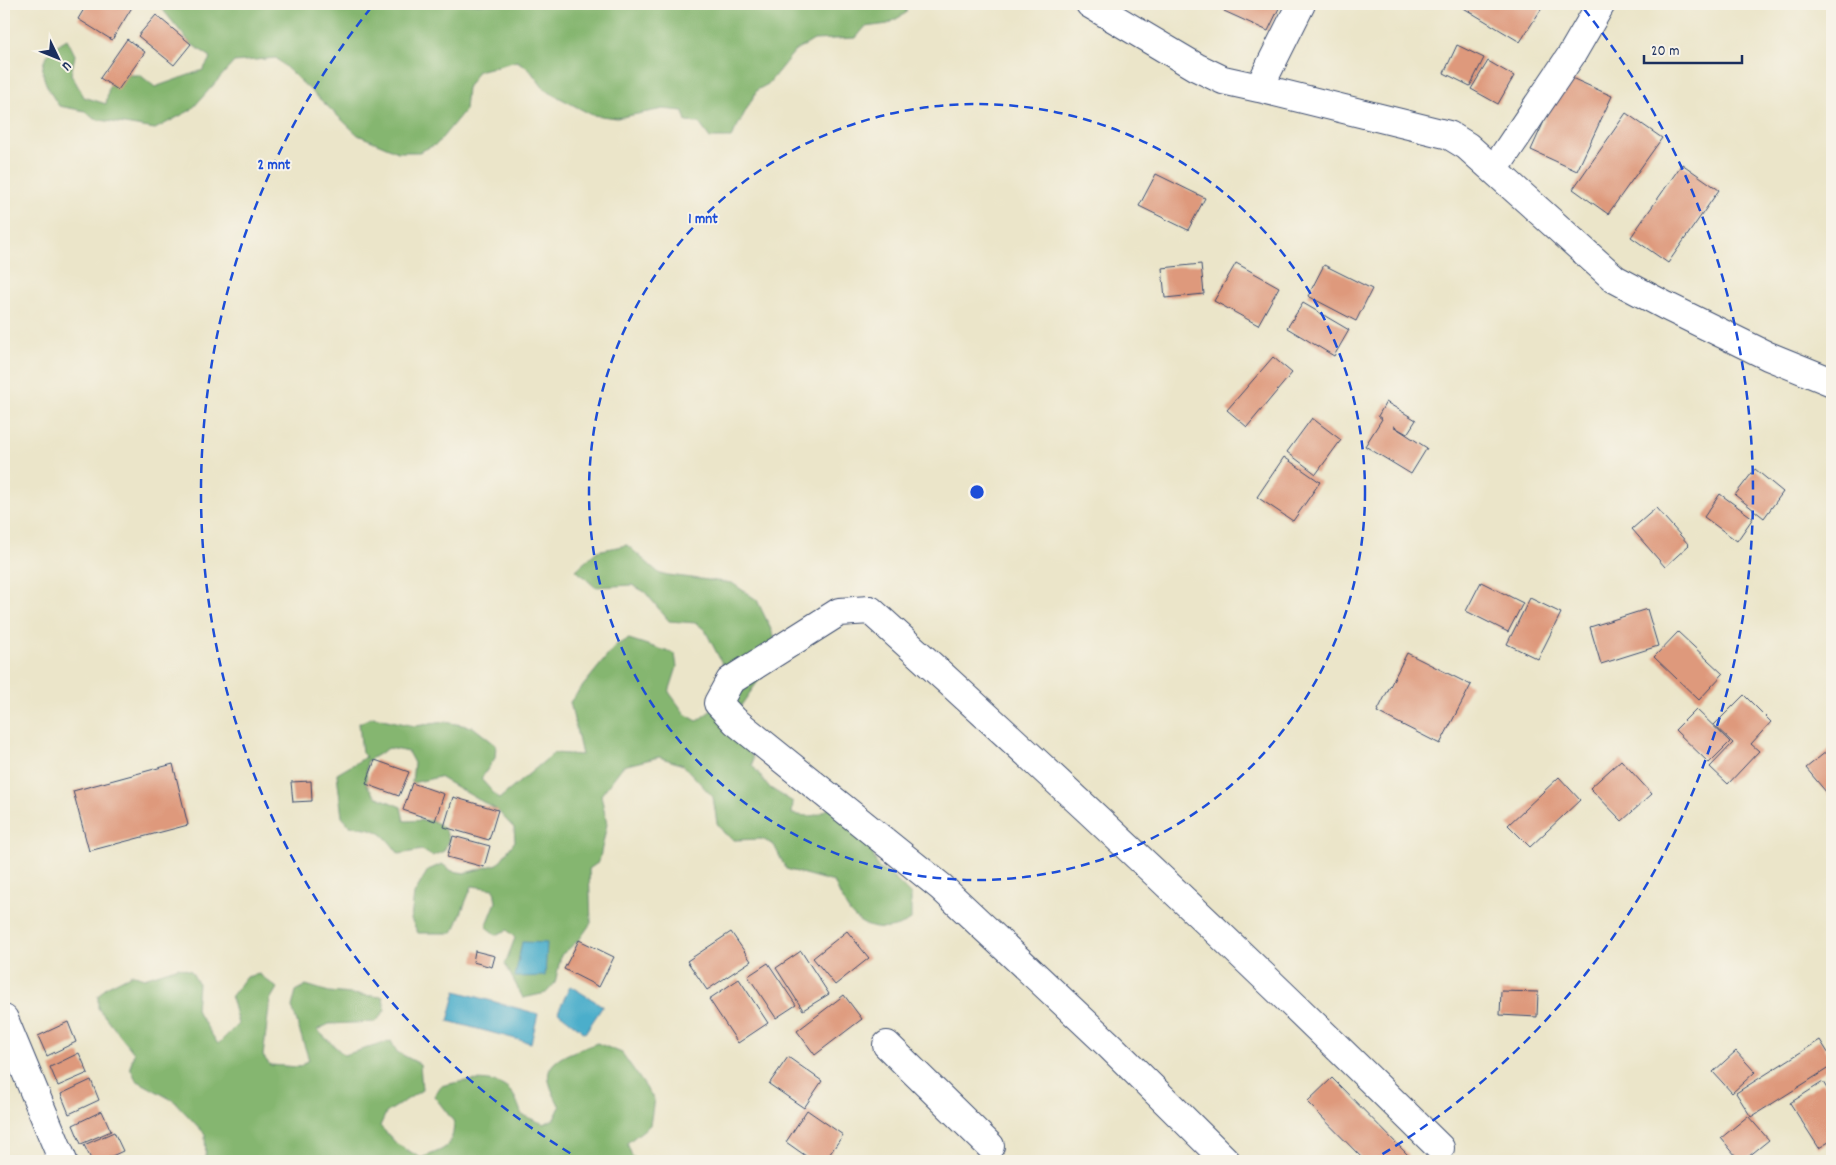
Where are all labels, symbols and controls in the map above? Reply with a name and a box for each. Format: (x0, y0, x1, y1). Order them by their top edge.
north arrow (32, 32, 82, 82)
scale bar (1644, 32, 1741, 64)
text: 20 m (1651, 41, 1679, 63)
text: U (56, 56, 76, 75)
text: 2 mnt (258, 155, 291, 177)
text: 1 mnt (688, 209, 718, 231)
centre of rings (968, 483, 986, 501)

